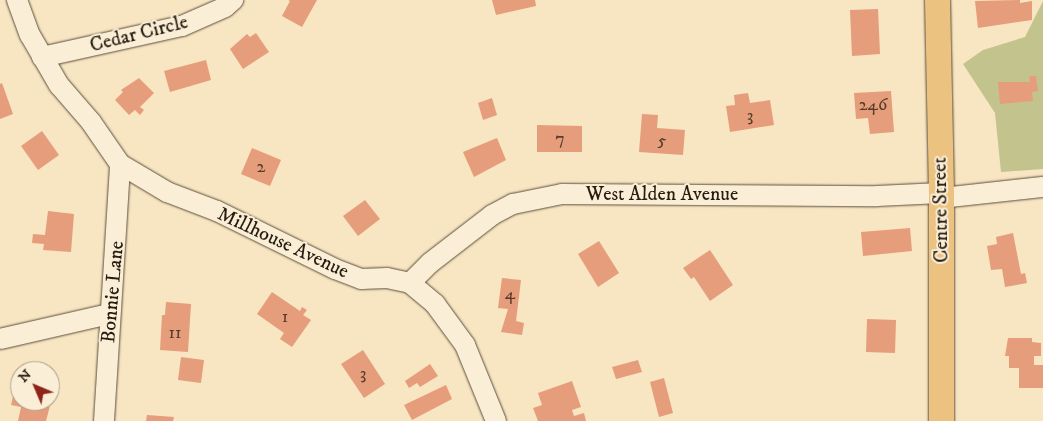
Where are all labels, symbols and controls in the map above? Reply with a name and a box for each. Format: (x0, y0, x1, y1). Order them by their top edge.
street label: Cedar Circle (87, 10, 191, 58)
house number: 246 (859, 94, 887, 116)
house number: 3 (747, 105, 753, 127)
house number: 7 (555, 128, 565, 150)
house number: 5 (658, 130, 666, 152)
house number: 2 (257, 156, 265, 178)
street label: Centre Street (928, 157, 954, 263)
street label: West Alden Avenue (586, 182, 738, 206)
street label: Millhouse Avenue (214, 202, 352, 284)
street label: Bonnie Lane (97, 240, 129, 344)
house number: 4 (505, 283, 515, 305)
house number: 1 (282, 306, 288, 328)
house number: 11 (168, 322, 182, 344)
north arrow (10, 361, 60, 411)
house number: 3 (360, 363, 366, 385)
text: N (15, 366, 36, 387)

